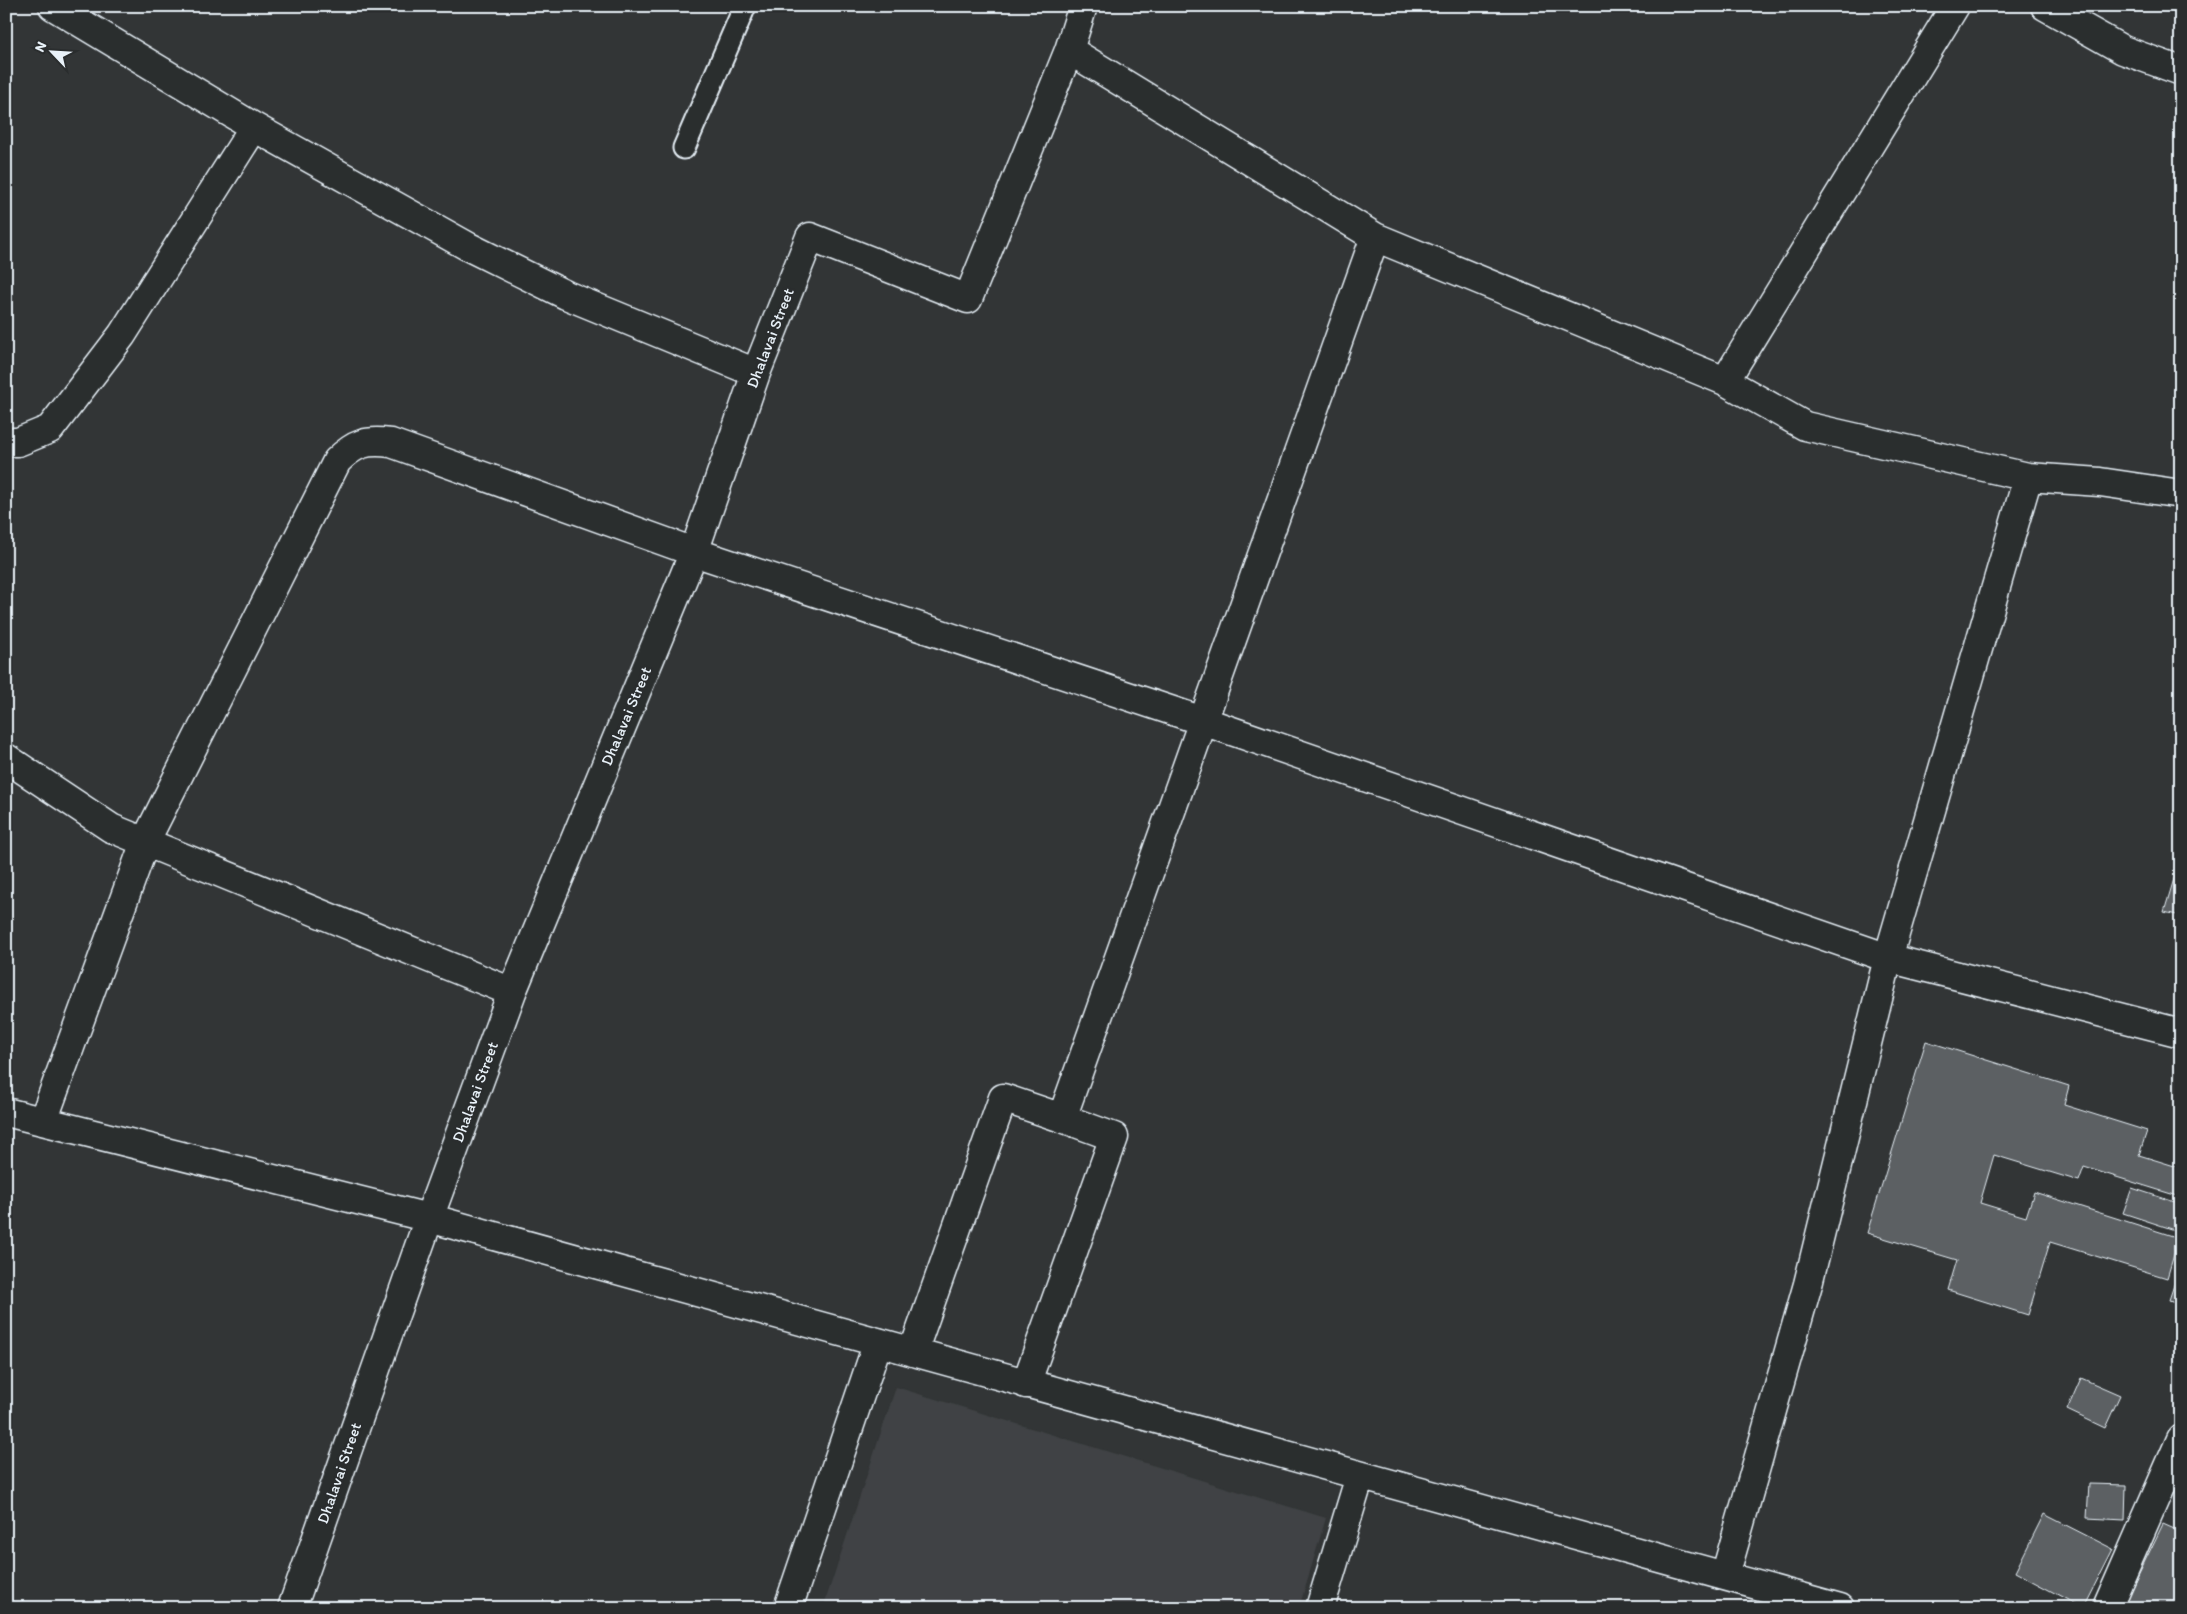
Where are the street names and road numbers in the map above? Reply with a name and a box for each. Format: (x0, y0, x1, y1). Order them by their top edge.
street label: Dhalavai Street (742, 285, 798, 391)
street label: Dhalavai Street (597, 664, 655, 768)
street label: Dhalavai Street (448, 1039, 502, 1145)
street label: Dhalavai Street (313, 1420, 365, 1526)

